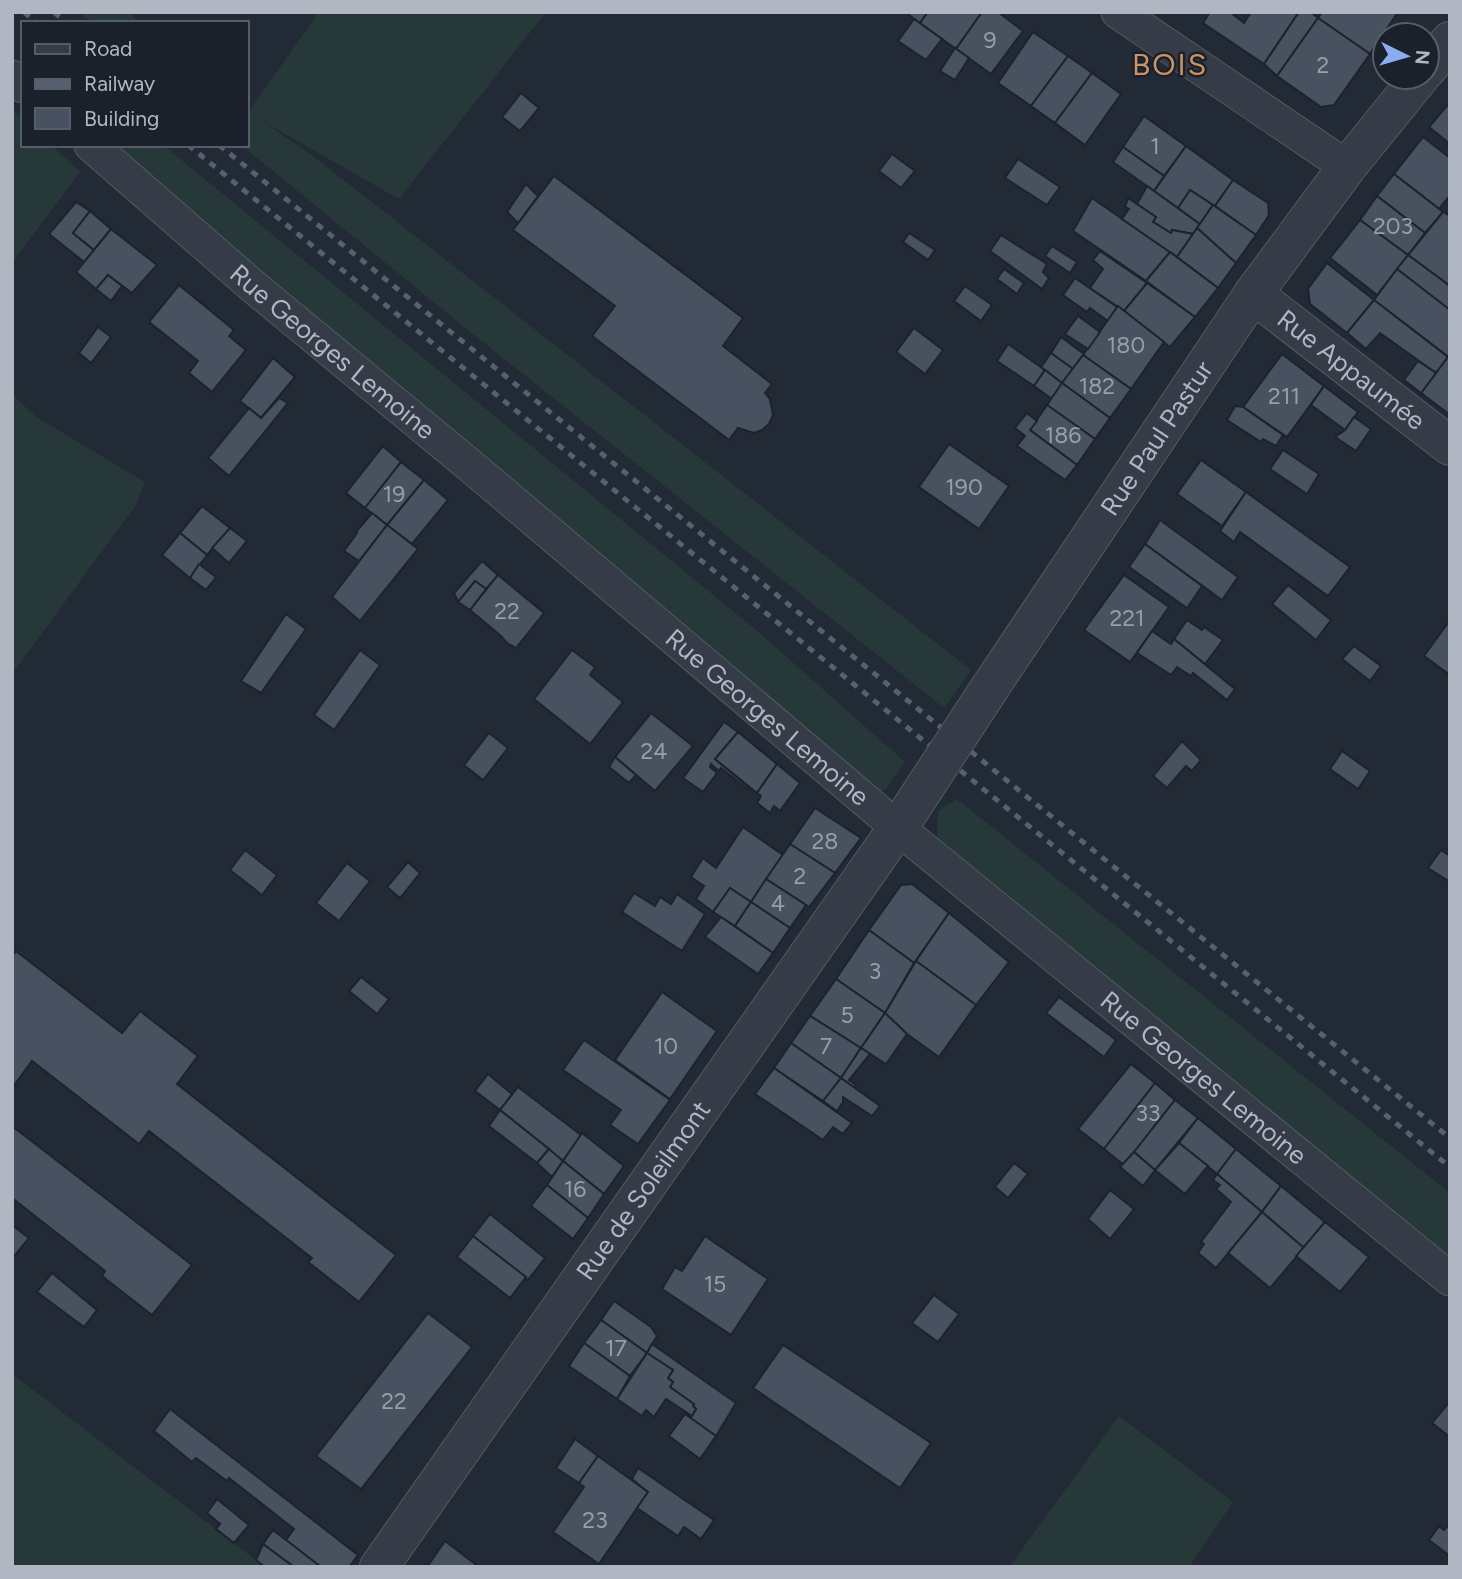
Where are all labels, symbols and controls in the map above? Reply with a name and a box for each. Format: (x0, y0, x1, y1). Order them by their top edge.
legend (21, 21, 248, 147)
north arrow (1371, 21, 1441, 91)
house number: 9 (983, 26, 997, 54)
text: Road (84, 36, 132, 61)
district label: BOIS (1132, 46, 1208, 83)
text: N (1410, 49, 1435, 66)
house number: 2 (1317, 51, 1329, 79)
text: Railway (84, 71, 155, 96)
text: Building (84, 106, 159, 131)
house number: 1 (1150, 132, 1160, 160)
house number: 203 (1373, 212, 1413, 240)
street label: Rue Georges Lemoine (223, 257, 442, 446)
street label: Rue Appaumée (1271, 303, 1431, 437)
house number: 180 (1107, 331, 1145, 359)
street label: Rue Paul Pastur (1093, 355, 1220, 522)
house number: 182 (1079, 372, 1115, 400)
house number: 211 (1268, 382, 1300, 410)
house number: 186 (1045, 421, 1081, 449)
house number: 190 (945, 473, 983, 501)
house number: 19 (383, 480, 405, 508)
house number: 22 (494, 597, 520, 625)
house number: 221 (1109, 604, 1145, 632)
street label: Rue Georges Lemoine (659, 622, 876, 813)
house number: 24 (640, 737, 668, 765)
house number: 28 (812, 827, 838, 855)
house number: 2 (794, 862, 806, 890)
house number: 4 (771, 889, 785, 917)
house number: 3 (869, 957, 881, 985)
street label: Rue Georges Lemoine (1094, 984, 1313, 1171)
house number: 5 (840, 1001, 854, 1029)
house number: 10 (654, 1032, 678, 1060)
house number: 7 (820, 1032, 832, 1060)
street label: Rue de Soleilmont (569, 1094, 717, 1286)
house number: 33 (1135, 1099, 1161, 1127)
house number: 16 (564, 1175, 586, 1203)
house number: 15 (704, 1270, 726, 1298)
house number: 17 (605, 1334, 627, 1362)
house number: 22 (381, 1387, 407, 1415)
house number: 23 (582, 1506, 608, 1534)

